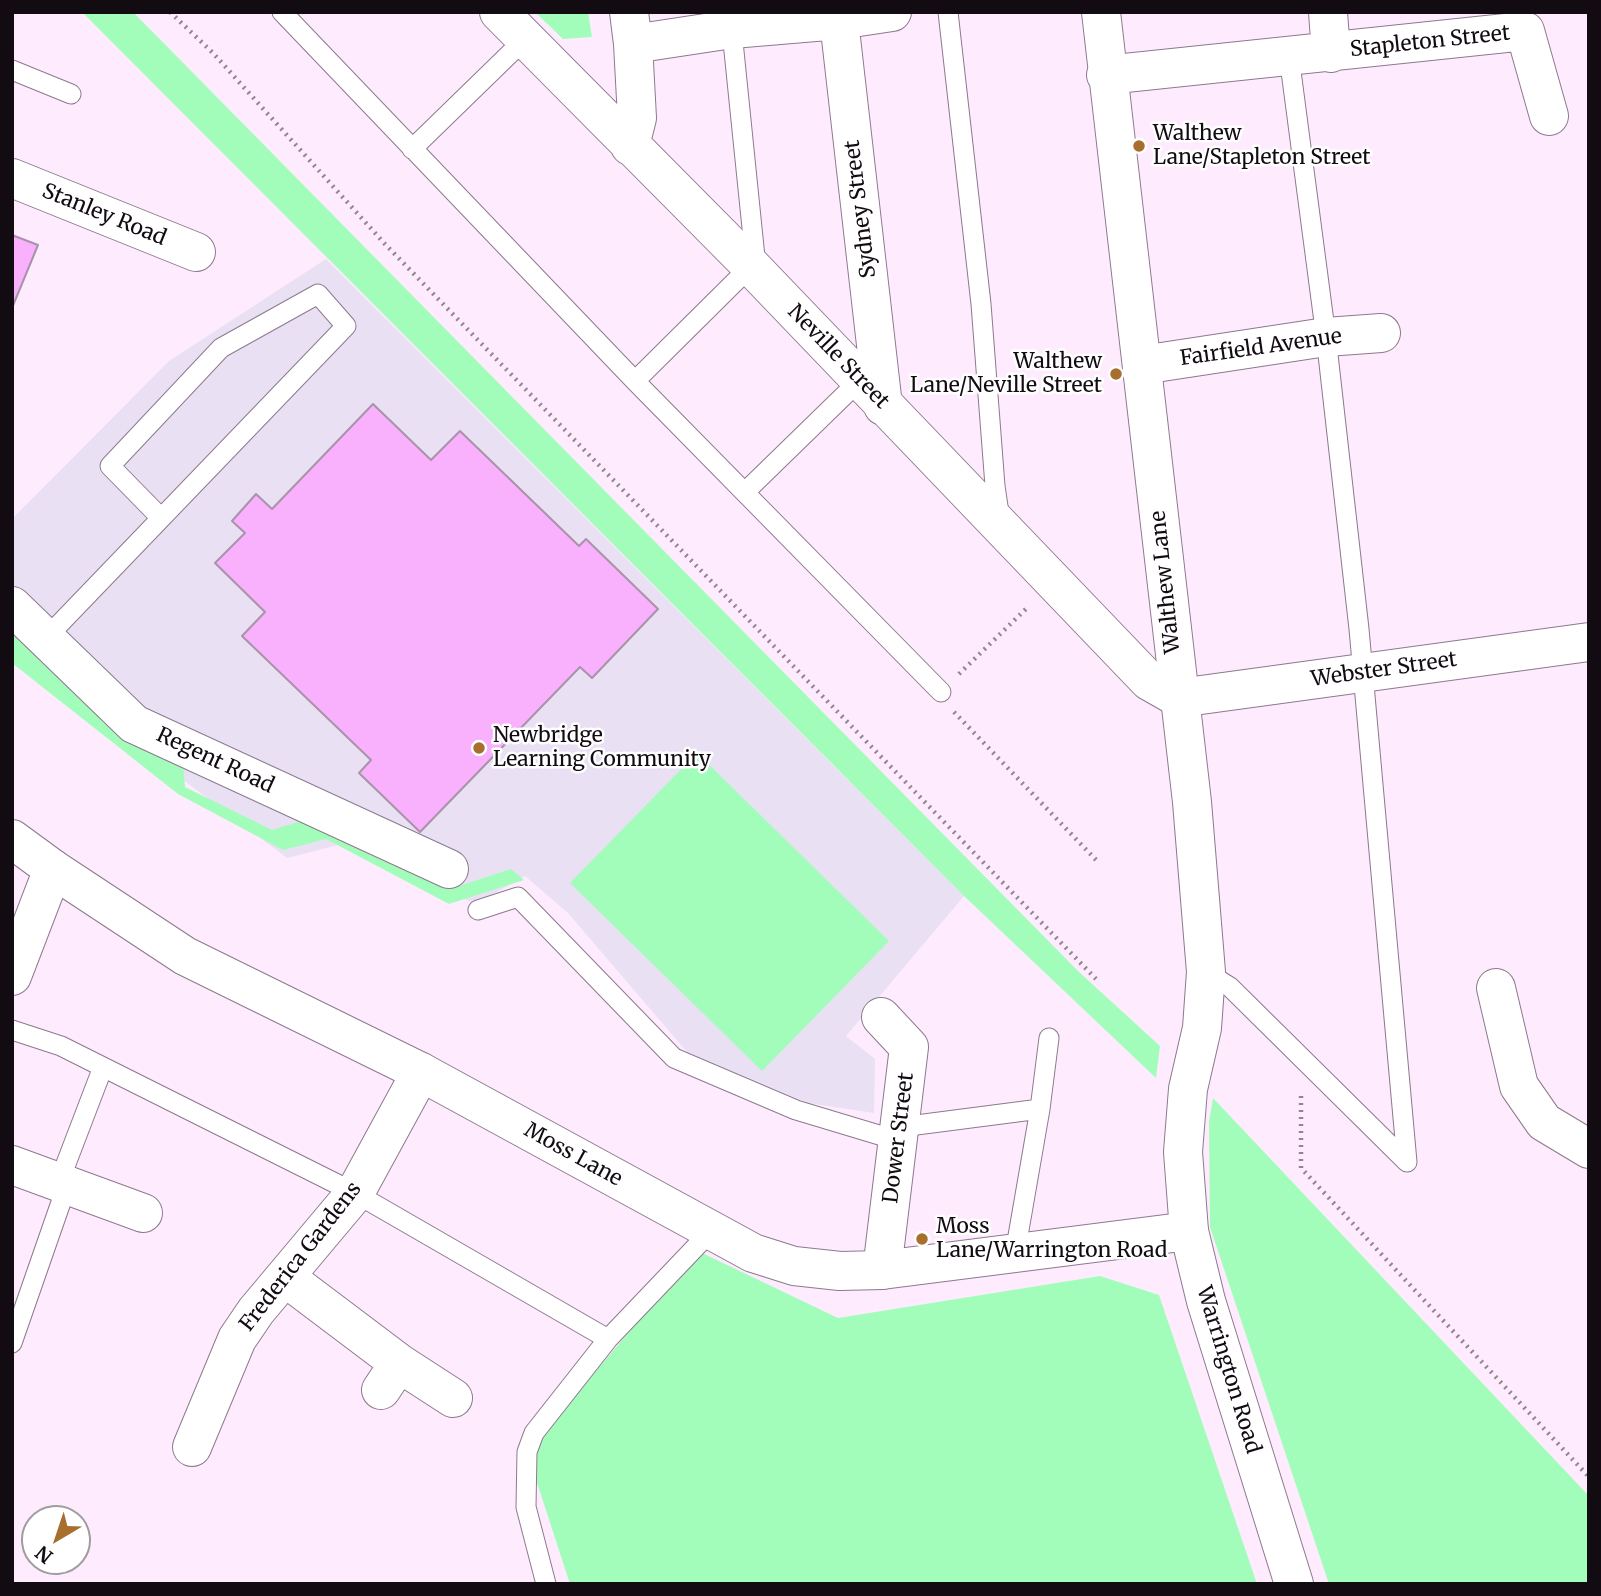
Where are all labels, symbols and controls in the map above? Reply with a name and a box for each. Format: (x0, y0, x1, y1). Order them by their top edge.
street label: Stapleton Street (1349, 21, 1511, 63)
place label: Walthew Lane/Stapleton Street (1153, 121, 1370, 171)
marker: Walthew Lane/Stapleton Street (1131, 138, 1147, 154)
street label: Sydney Street (840, 139, 882, 279)
street label: Stanley Road (38, 179, 170, 251)
street label: Neville Street (782, 300, 894, 414)
street label: Fairfield Avenue (1178, 324, 1344, 372)
place label: Walthew Lane/Neville Street (910, 349, 1102, 399)
marker: Walthew Lane/Neville Street (1108, 366, 1124, 382)
street label: Walthew Lane (1146, 509, 1186, 655)
street label: Webster Street (1309, 647, 1459, 693)
street label: Regent Road (152, 723, 278, 799)
place label: Newbridge Learning Community (493, 723, 711, 773)
marker: Newbridge Learning Community (471, 740, 487, 756)
street label: Dower Street (878, 1071, 920, 1205)
street label: Moss Lane (520, 1118, 626, 1192)
street label: Frederica Gardens (235, 1177, 367, 1337)
place label: Moss Lane/Warrington Road (936, 1214, 1167, 1264)
marker: Moss Lane/Warrington Road (914, 1231, 930, 1247)
street label: Warrington Road (1191, 1283, 1265, 1457)
north arrow (21, 1505, 91, 1575)
text: N (31, 1541, 57, 1569)

